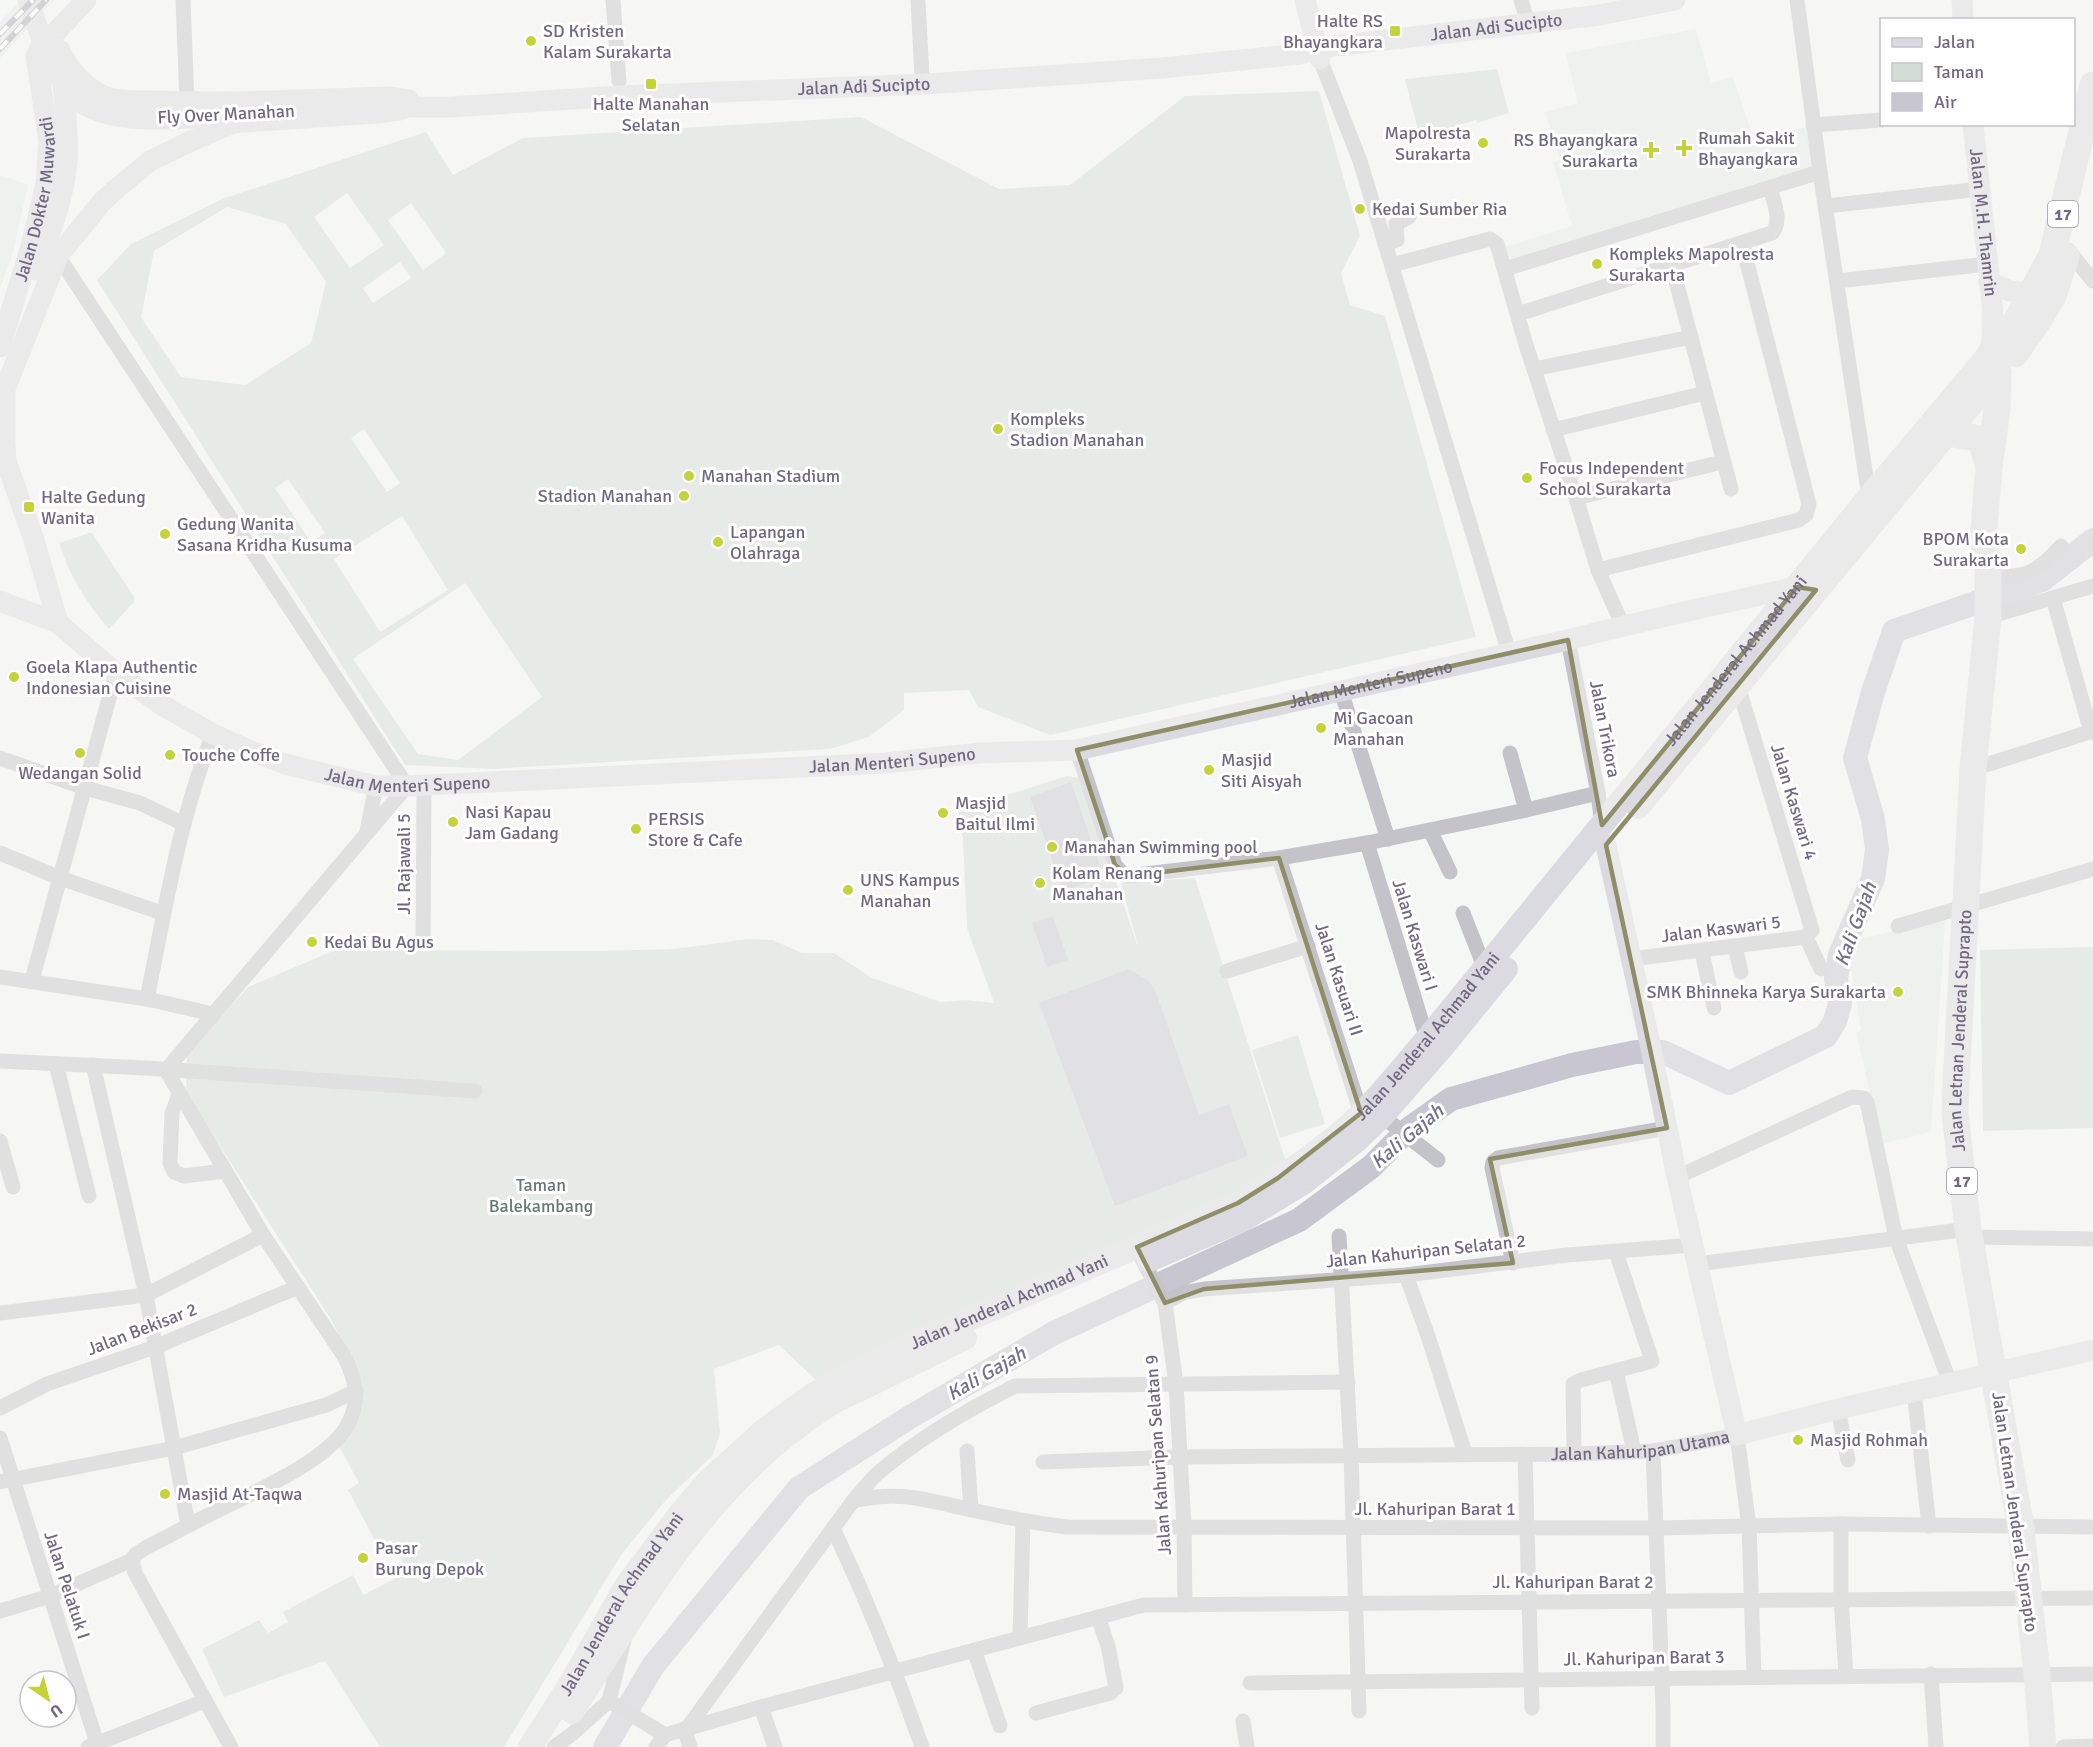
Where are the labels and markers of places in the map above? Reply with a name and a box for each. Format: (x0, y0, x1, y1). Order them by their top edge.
place label: Halte RS Bhayangkara (1283, 10, 1383, 53)
place label: SD Kristen Kalam Surakarta (543, 20, 672, 63)
marker: Halte RS Bhayangkara (1388, 24, 1402, 38)
marker: SD Kristen Kalam Surakarta (524, 34, 538, 48)
marker: Halte Manahan Selatan (644, 77, 658, 91)
place label: Halte Manahan Selatan (593, 93, 709, 136)
place label: Mapolresta Surakarta (1385, 122, 1471, 165)
place label: Rumah Sakit Bhayangkara (1698, 127, 1798, 170)
place label: RS Bhayangkara Surakarta (1513, 129, 1638, 172)
marker: Mapolresta Surakarta (1476, 136, 1490, 150)
marker: Rumah Sakit Bhayangkara (1675, 139, 1693, 157)
marker: RS Bhayangkara Surakarta (1642, 141, 1660, 159)
place label: Kedai Sumber Ria (1372, 198, 1507, 220)
marker: Kedai Sumber Ria (1353, 202, 1367, 216)
place label: Kompleks Mapolresta Surakarta (1609, 243, 1774, 286)
marker: Kompleks Mapolresta Surakarta (1590, 257, 1604, 271)
place label: Kompleks Stadion Manahan (1010, 408, 1144, 451)
marker: Kompleks Stadion Manahan (991, 422, 1005, 436)
place label: Focus Independent School Surakarta (1539, 457, 1684, 500)
place label: Manahan Stadium (701, 465, 840, 487)
marker: Manahan Stadium (682, 469, 696, 483)
marker: Focus Independent School Surakarta (1520, 471, 1534, 485)
place label: Stadion Manahan (538, 485, 672, 507)
place label: Halte Gedung Wanita (41, 486, 146, 529)
marker: Stadion Manahan (677, 489, 691, 503)
marker: Halte Gedung Wanita (22, 500, 36, 514)
place label: Gedung Wanita Sasana Kridha Kusuma (177, 513, 352, 556)
place label: Lapangan Olahraga (730, 521, 805, 564)
marker: Gedung Wanita Sasana Kridha Kusuma (158, 527, 172, 541)
place label: BPOM Kota Surakarta (1923, 528, 2009, 571)
marker: Lapangan Olahraga (711, 535, 725, 549)
marker: BPOM Kota Surakarta (2014, 542, 2028, 556)
place label: Goela Klapa Authentic Indonesian Cuisine (26, 656, 198, 699)
marker: Goela Klapa Authentic Indonesian Cuisine (7, 670, 21, 684)
place label: Mi Gacoan Manahan (1333, 707, 1414, 750)
marker: Mi Gacoan Manahan (1314, 721, 1328, 735)
place label: Touche Coffe (182, 744, 280, 766)
marker: Wedangan Solid (73, 746, 87, 760)
marker: Touche Coffe (163, 748, 177, 762)
place label: Masjid Siti Aisyah (1221, 749, 1302, 792)
place label: Wedangan Solid (18, 762, 142, 784)
marker: Masjid Siti Aisyah (1202, 763, 1216, 777)
place label: Masjid Baitul Ilmi (955, 792, 1035, 835)
place label: Nasi Kapau Jam Gadang (465, 801, 559, 844)
marker: Masjid Baitul Ilmi (936, 806, 950, 820)
place label: PERSIS Store & Cafe (648, 808, 743, 851)
marker: Nasi Kapau Jam Gadang (446, 815, 460, 829)
marker: PERSIS Store & Cafe (629, 822, 643, 836)
place label: Manahan Swimming pool (1064, 836, 1258, 858)
marker: Manahan Swimming pool (1045, 840, 1059, 854)
place label: Kolam Renang Manahan (1052, 862, 1162, 905)
place label: UNS Kampus Manahan (860, 869, 960, 912)
marker: Kolam Renang Manahan (1033, 876, 1047, 890)
marker: UNS Kampus Manahan (841, 883, 855, 897)
place label: Kedai Bu Agus (324, 931, 434, 953)
marker: Kedai Bu Agus (305, 935, 319, 949)
place label: SMK Bhinneka Karya Surakarta (1646, 981, 1886, 1003)
marker: SMK Bhinneka Karya Surakarta (1891, 985, 1905, 999)
place label: Masjid Rohmah (1810, 1429, 1928, 1451)
marker: Masjid Rohmah (1791, 1433, 1805, 1447)
place label: Masjid At-Taqwa (177, 1483, 302, 1505)
marker: Masjid At-Taqwa (158, 1487, 172, 1501)
place label: Pasar Burung Depok (375, 1537, 484, 1580)
marker: Pasar Burung Depok (356, 1551, 370, 1565)

